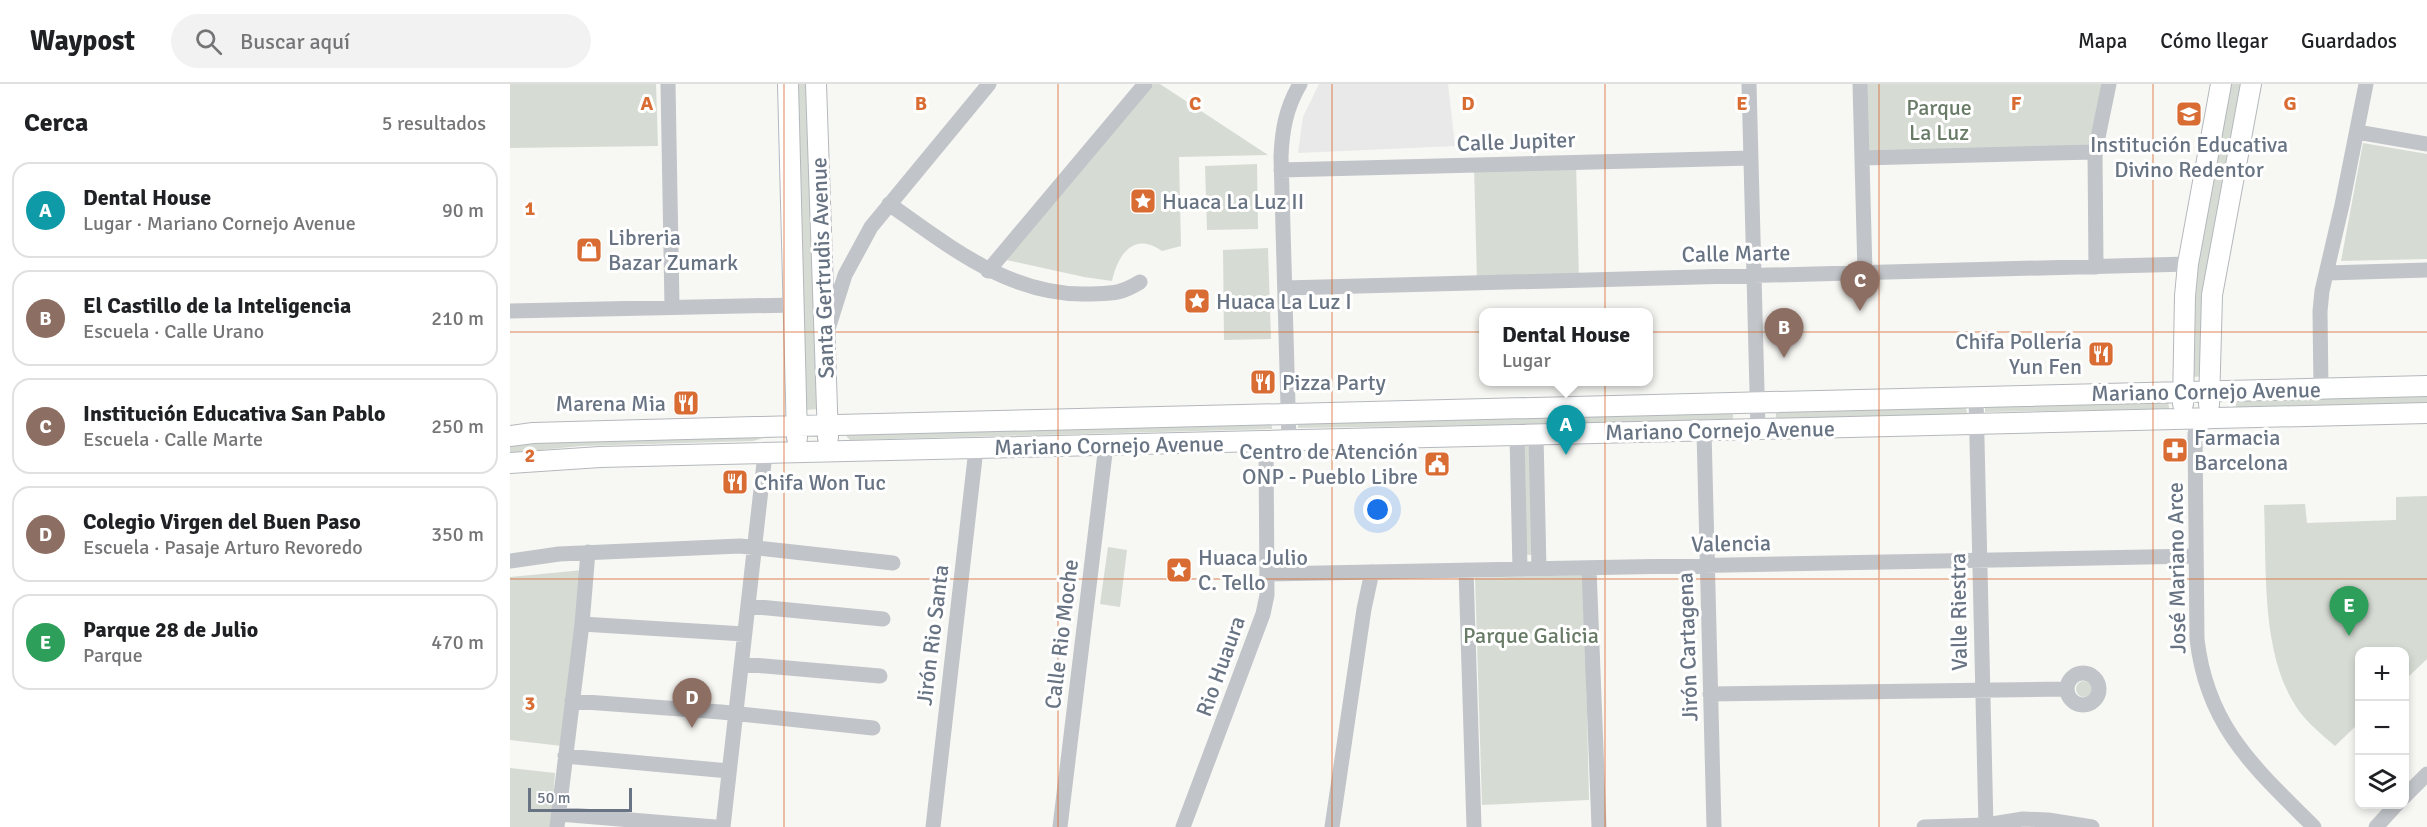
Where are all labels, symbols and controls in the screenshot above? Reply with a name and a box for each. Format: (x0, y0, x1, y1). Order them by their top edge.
search box (171, 14, 591, 68)
text: Waypost (30, 24, 135, 58)
icon: search (192, 25, 225, 58)
text: Buscar aquí (240, 28, 350, 55)
text: Mapa (2078, 28, 2127, 54)
text: Cómo llegar (2160, 28, 2268, 54)
text: Guardados (2301, 28, 2397, 54)
text: A (641, 91, 654, 116)
text: B (915, 91, 927, 116)
text: C (1189, 91, 1201, 116)
text: D (1461, 91, 1475, 116)
text: E (1736, 91, 1748, 116)
text: F (2011, 91, 2022, 116)
text: G (2283, 91, 2297, 116)
park label: Parque La Luz (1906, 94, 1972, 146)
school or university icon: Institución Educativa Divino Redentor (2174, 99, 2204, 129)
text: Cerca (24, 107, 88, 139)
text: 5 resultados (382, 111, 486, 136)
street label: Calle Jupiter (1456, 126, 1576, 157)
place label: Institución Educativa Divino Redentor (2090, 131, 2288, 183)
street label: Santa Gertrudis Avenue (805, 157, 840, 379)
text: Dental House (83, 184, 211, 211)
place icon: Huaca La Luz II (1128, 186, 1158, 216)
place label: Huaca La Luz II (1162, 188, 1304, 215)
text: 1 (525, 196, 536, 221)
text: A (39, 198, 52, 223)
text: 90 m (442, 198, 484, 223)
text: Lugar · Mariano Cornejo Avenue (83, 211, 356, 236)
place label: Libreria Bazar Zumark (608, 224, 738, 276)
shop icon: Libreria Bazar Zumark (574, 235, 604, 265)
street label: Calle Marte (1681, 239, 1791, 268)
pin: C (1840, 262, 1880, 311)
place icon: Huaca La Luz I (1182, 286, 1212, 316)
place label: Huaca La Luz I (1216, 288, 1352, 315)
text: El Castillo de la Inteligencia (83, 292, 351, 319)
text: B (39, 306, 52, 331)
text: 210 m (431, 306, 484, 331)
popup (1479, 308, 1653, 386)
pin: B (1764, 308, 1804, 358)
text: Escuela · Calle Urano (83, 319, 264, 344)
text: Dental House (1502, 321, 1630, 348)
place label: Chifa Pollería Yun Fen (1955, 328, 2082, 380)
restaurant icon: Chifa Pollería Yun Fen (2086, 339, 2116, 369)
text: Lugar (1502, 348, 1551, 373)
restaurant icon: Pizza Party (1248, 367, 1278, 397)
place label: Pizza Party (1282, 369, 1387, 396)
street label: Mariano Cornejo Avenue (2091, 376, 2321, 407)
restaurant icon: Marena Mia (671, 388, 701, 418)
place label: Marena Mia (556, 390, 666, 417)
text: Institución Educativa San Pablo (83, 400, 385, 427)
pin: A (1546, 406, 1586, 455)
text: C (39, 414, 52, 439)
text: 250 m (431, 414, 484, 439)
street label: Mariano Cornejo Avenue (1605, 415, 1835, 446)
place label: Farmacia Barcelona (2194, 424, 2288, 476)
text: Escuela · Calle Marte (83, 427, 263, 452)
street label: Mariano Cornejo Avenue (994, 430, 1224, 461)
pharmacy icon: Farmacia Barcelona (2160, 435, 2190, 465)
place label: Centro de Atención ONP - Pueblo Libre (1239, 438, 1418, 490)
text: 2 (525, 443, 535, 468)
public building icon: Centro de Atención ONP - Pueblo Libre (1422, 449, 1452, 479)
restaurant icon: Chifa Won Tuc (720, 467, 750, 497)
place label: Chifa Won Tuc (754, 469, 886, 496)
street label: José Mariano Arce (2162, 482, 2191, 654)
your location (1363, 495, 1392, 524)
text: Colegio Virgen del Buen Paso (83, 508, 361, 535)
text: D (39, 522, 52, 547)
text: 350 m (431, 522, 484, 547)
street label: Valencia (1691, 529, 1771, 558)
text: Escuela · Pasaje Arturo Revoredo (83, 535, 363, 560)
place label: Huaca Julio C. Tello (1198, 544, 1308, 596)
street label: Valle Riestra (1944, 553, 1973, 671)
place icon: Huaca Julio C. Tello (1164, 555, 1194, 585)
street label: Calle Rio Moche (1039, 558, 1084, 710)
street label: Jirón Rio Santa (910, 563, 955, 707)
street label: Jirón Cartagena (1671, 572, 1704, 722)
pin: E (2330, 586, 2368, 636)
street label: Rio Huaura (1190, 612, 1251, 720)
text: Parque 28 de Julio (83, 616, 258, 643)
park label: Parque Galicia (1463, 622, 1599, 649)
text: E (40, 630, 51, 655)
text: 470 m (431, 630, 484, 655)
text: Parque (83, 643, 143, 668)
map controls (2355, 647, 2409, 809)
button: + (2355, 647, 2409, 701)
pin: D (672, 678, 711, 728)
text: 3 (525, 691, 535, 716)
button: − (2355, 701, 2409, 755)
button: layers (2355, 755, 2409, 809)
scale bar (528, 785, 632, 812)
text: 50 m (537, 788, 571, 808)

